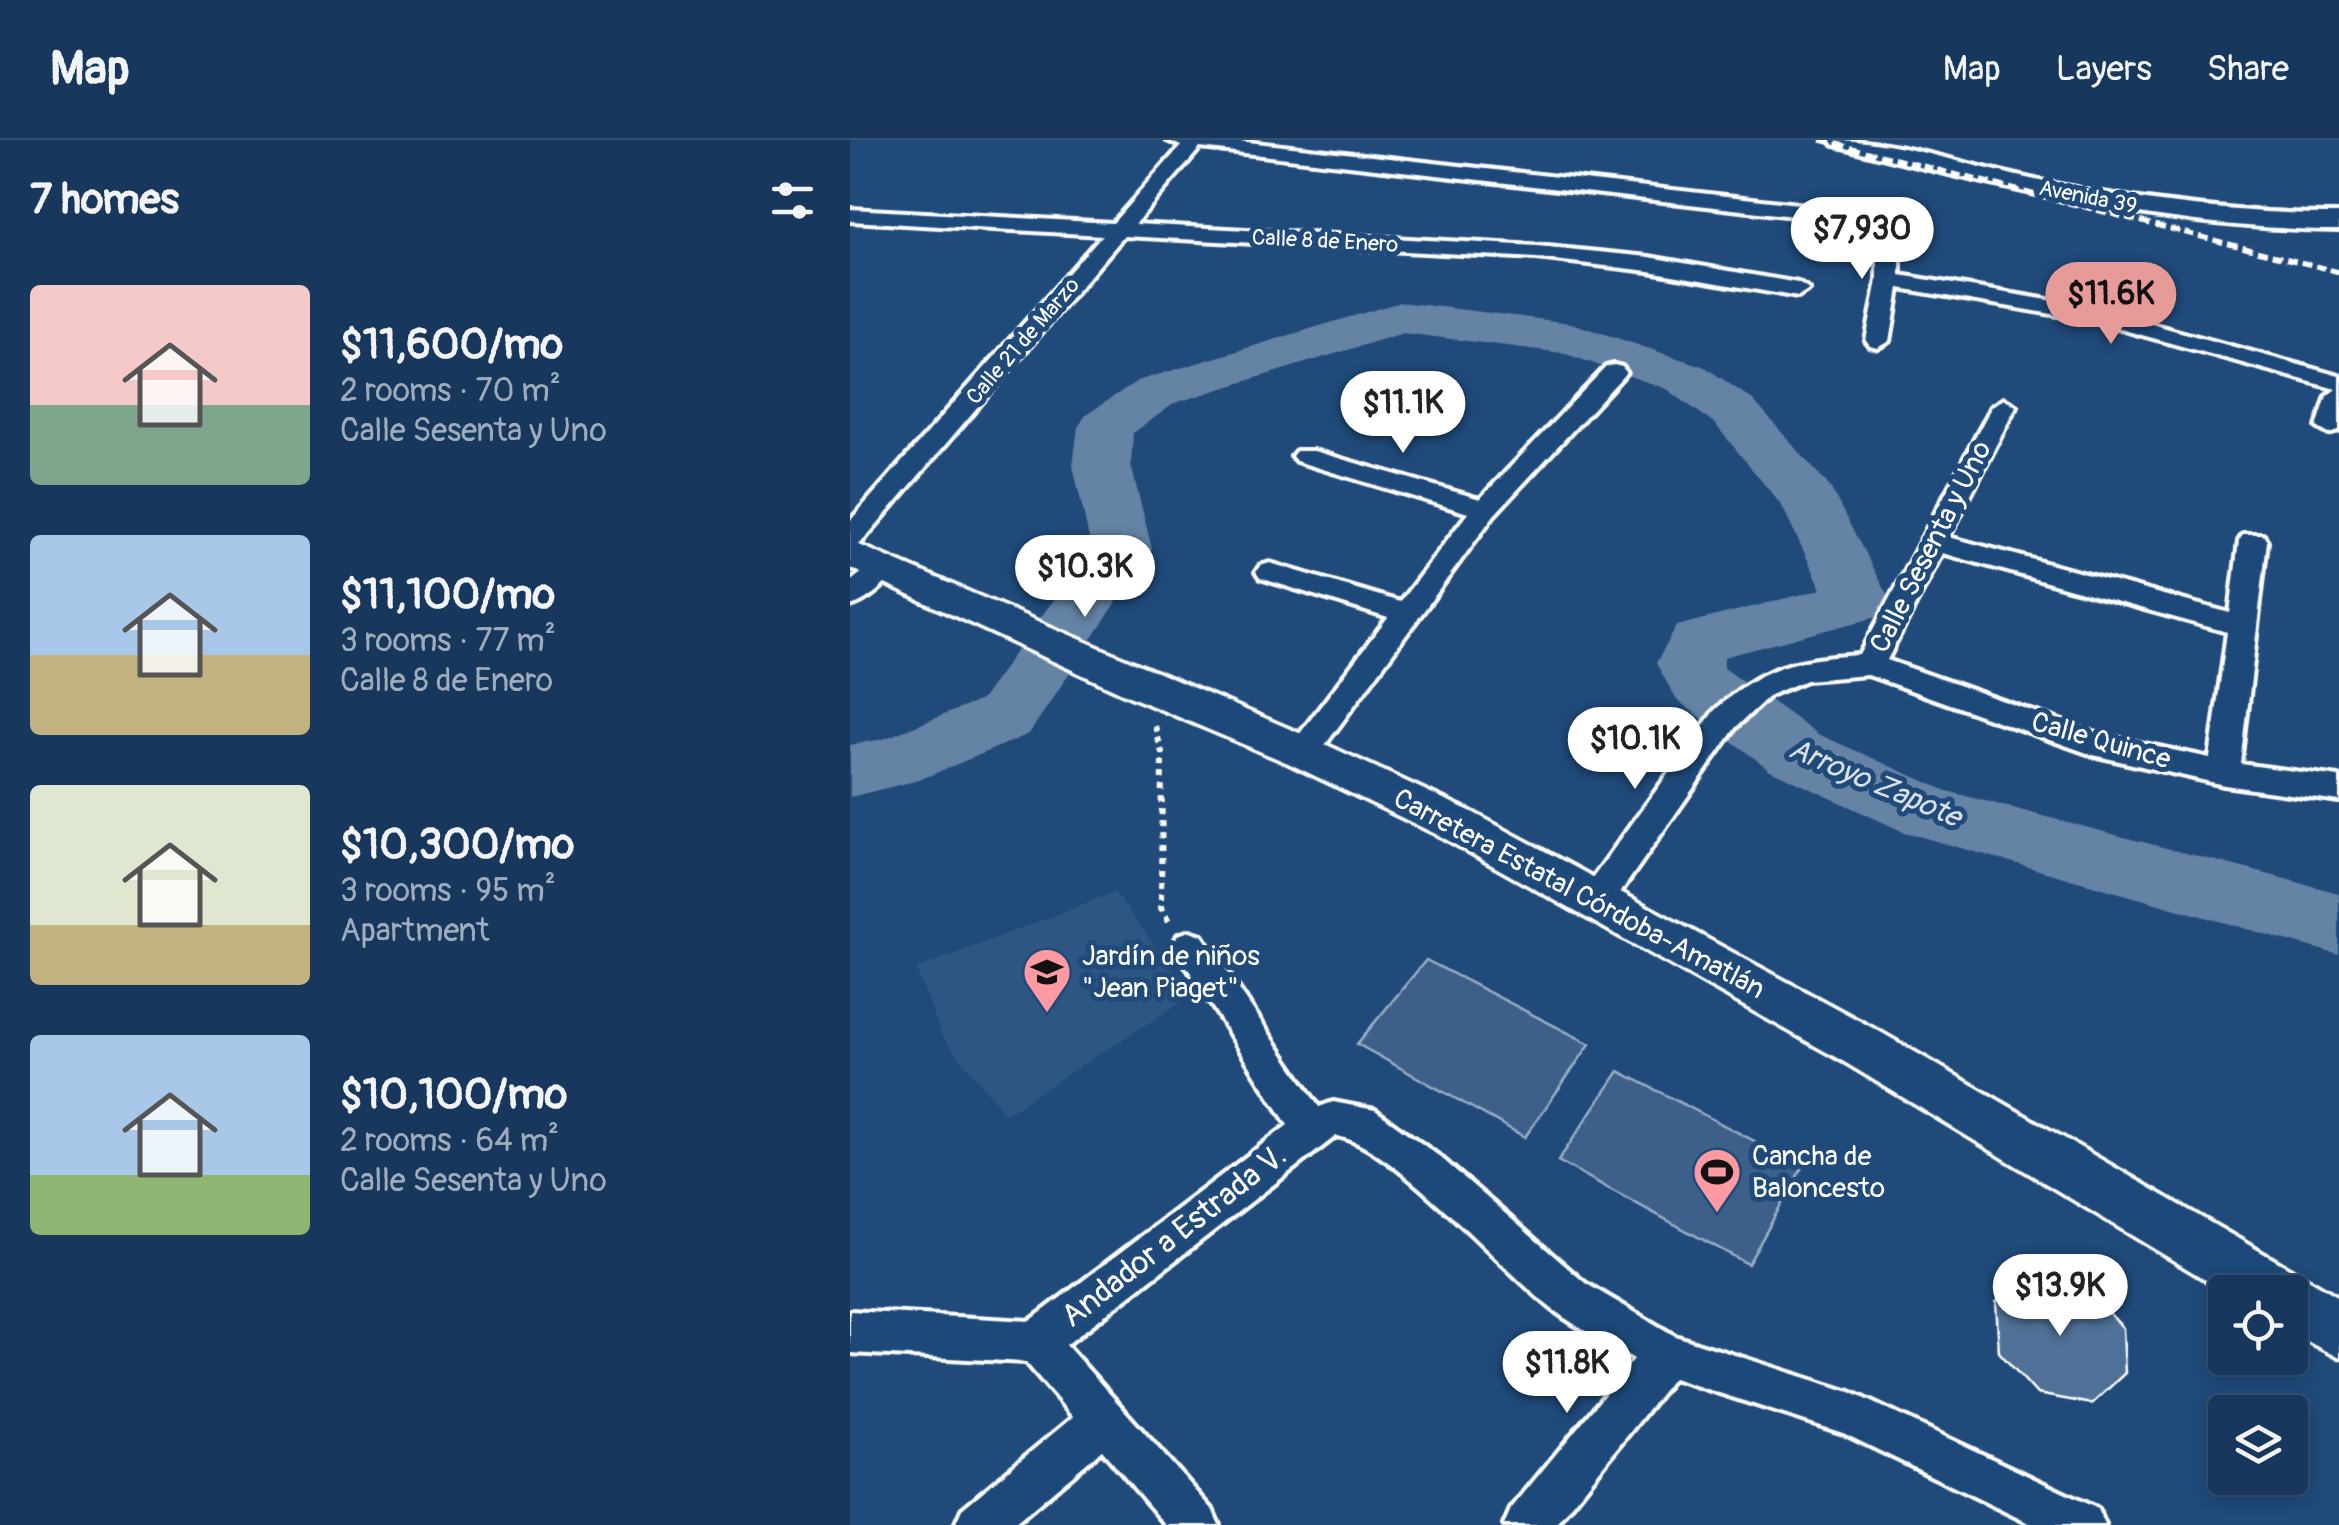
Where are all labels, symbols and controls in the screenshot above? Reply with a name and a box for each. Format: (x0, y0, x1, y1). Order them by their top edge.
text: Map (50, 39, 130, 99)
text: Map (1943, 47, 2001, 91)
text: Layers (2056, 47, 2152, 91)
text: Share (2207, 47, 2289, 91)
icon: filters (765, 173, 820, 228)
text: 7 homes (30, 174, 179, 226)
street label: Avenida 39 (2037, 174, 2139, 220)
pin: $7,930 (1781, 197, 1943, 282)
text: $7,930 (1813, 209, 1911, 249)
street label: Calle 8 de Enero (1251, 223, 1399, 259)
pin: $11.6K (2030, 262, 2192, 347)
street label: Calle 21 de Marzo (960, 272, 1086, 410)
text: $11.6K (2067, 274, 2155, 314)
text: $11,600/mo (340, 319, 563, 371)
icon: home (110, 325, 230, 445)
text: 2 rooms · 70 m² (340, 371, 561, 411)
pin: $11.1K (1322, 371, 1484, 456)
text: $11.1K (1362, 383, 1444, 423)
text: Calle Sesenta y Uno (340, 411, 607, 451)
street label: Calle Sesenta y Uno (1862, 435, 2000, 659)
pin: $10.3K (1004, 535, 1166, 620)
text: $10.3K (1037, 547, 1133, 587)
text: $11,100/mo (340, 569, 555, 621)
icon: home (110, 575, 230, 695)
text: 3 rooms · 77 m² (340, 621, 556, 661)
text: Calle 8 de Enero (340, 661, 553, 701)
street label: Calle Quince (2027, 704, 2175, 778)
pin: $10.1K (1554, 707, 1716, 792)
text: $10.1K (1590, 719, 1680, 759)
water label: Arroyo Zapote (1783, 730, 1970, 837)
street label: Carretera Estatal Córdoba-Amatlán (1387, 781, 1771, 1007)
text: $10,300/mo (340, 819, 574, 871)
icon: home (110, 825, 230, 945)
text: 3 rooms · 95 m² (340, 871, 556, 911)
text: Apartment (340, 911, 489, 951)
place label: Jardín de niños "Jean Piaget" (1082, 939, 1260, 1006)
school or university icon: Jardín de niños "Jean Piaget" (1021, 946, 1073, 1014)
text: $10,100/mo (340, 1069, 567, 1121)
icon: home (110, 1075, 230, 1195)
text: 2 rooms · 64 m² (340, 1121, 559, 1161)
street label: Andador a Estrada V. (1053, 1136, 1295, 1336)
place label: Cancha de Baloncesto (1752, 1139, 1885, 1206)
sports icon: Cancha de Baloncesto (1691, 1146, 1743, 1214)
text: Calle Sesenta y Uno (340, 1161, 607, 1201)
pin: $13.9K (1979, 1254, 2141, 1339)
text: $13.9K (2015, 1266, 2105, 1306)
map controls (2208, 1275, 2308, 1495)
button: locate (2208, 1275, 2308, 1375)
pin: $11.8K (1486, 1331, 1648, 1416)
text: $11.8K (1525, 1343, 1609, 1383)
button: layers (2208, 1395, 2308, 1495)

